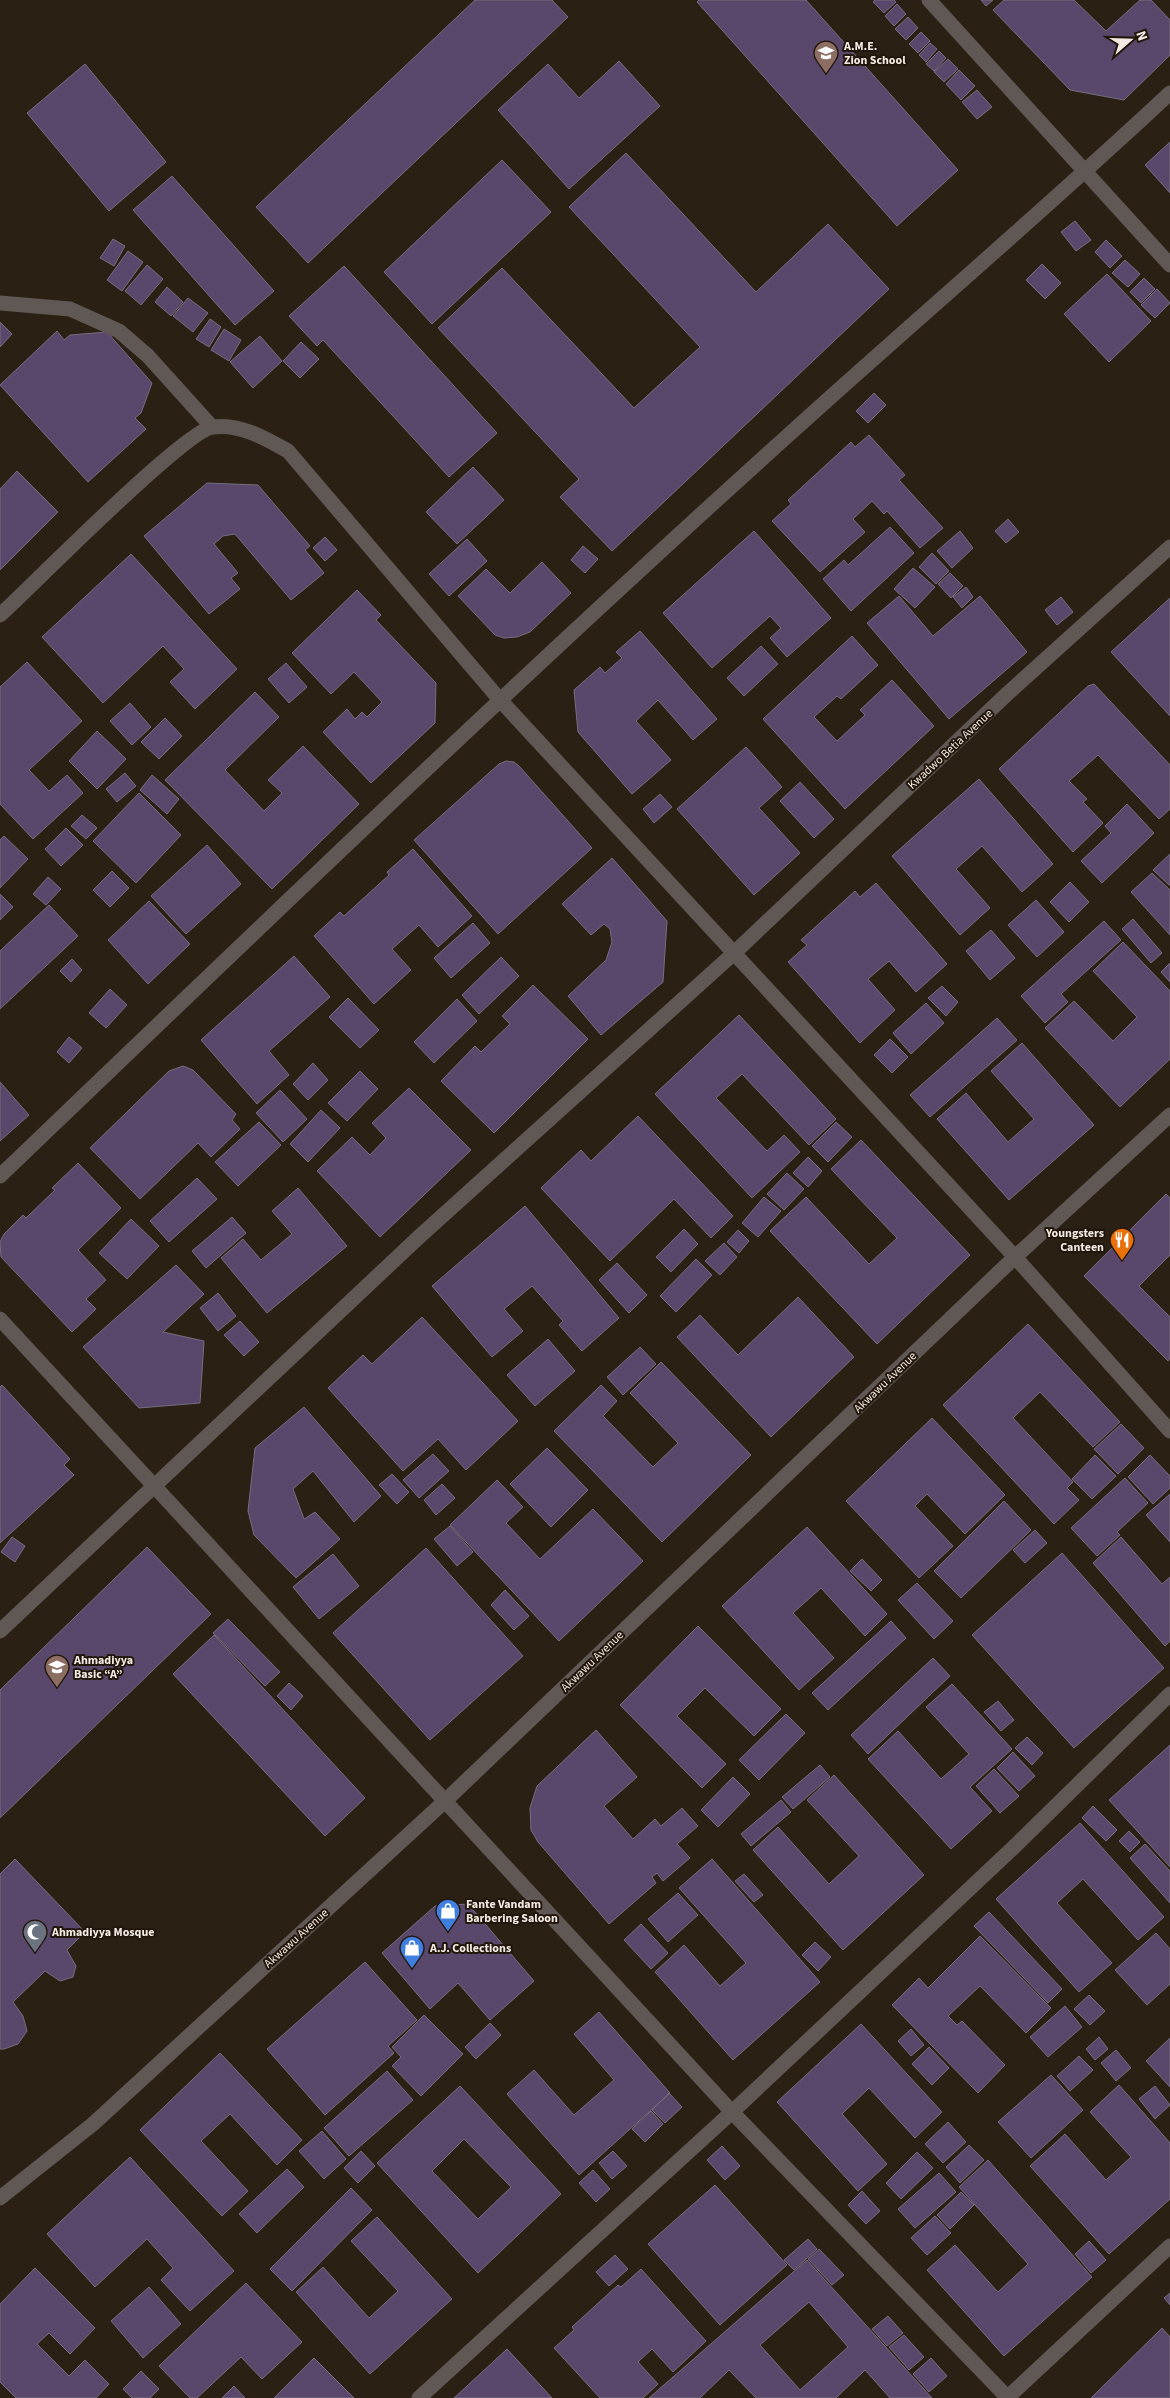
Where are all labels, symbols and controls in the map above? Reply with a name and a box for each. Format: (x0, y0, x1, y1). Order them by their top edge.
north arrow (1105, 15, 1155, 65)
text: N (1130, 28, 1152, 44)
place label: A.M.E. Zion School (843, 38, 906, 69)
school or university icon: A.M.E. Zion School (813, 40, 839, 74)
street label: Kwadwo Betia Avenue (904, 705, 997, 793)
place label: Youngsters Canteen (1045, 1225, 1104, 1256)
restaurant icon: Youngsters Canteen (1109, 1227, 1135, 1261)
street label: Akwawu Avenue (850, 1348, 921, 1417)
street label: Akwawu Avenue (557, 1627, 628, 1696)
place label: Ahmadiyya Basic “A” (73, 1652, 133, 1683)
school or university icon: Ahmadiyya Basic “A” (44, 1654, 70, 1688)
place label: Fante Vandam Barbering Saloon (466, 1896, 558, 1927)
shop icon: Fante Vandam Barbering Saloon (435, 1898, 461, 1932)
street label: Akwawu Avenue (260, 1905, 332, 1972)
mosque icon: Ahmadiyya Mosque (22, 1919, 48, 1953)
place label: Ahmadiyya Mosque (51, 1924, 154, 1941)
shop icon: A.J. Collections (399, 1935, 425, 1969)
place label: A.J. Collections (429, 1940, 511, 1957)

